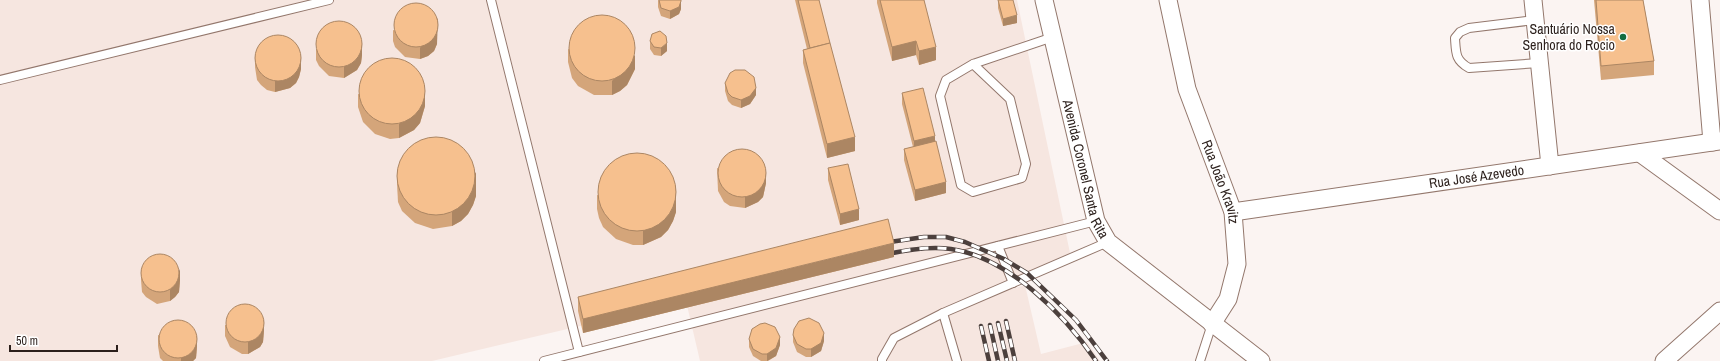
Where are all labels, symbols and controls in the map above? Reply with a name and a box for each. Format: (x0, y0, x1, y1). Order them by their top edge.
place label: Santuário Nossa Senhora do Rocio (1522, 20, 1616, 54)
marker: Santuário Nossa Senhora do Rocio (1618, 32, 1628, 42)
street label: Avenida Coronel Santa Rita (1058, 97, 1113, 242)
street label: Rua João Kravitz (1198, 137, 1243, 225)
street label: Rua José Azevedo (1428, 161, 1525, 192)
scale bar (10, 327, 117, 353)
text: 50 m (16, 333, 38, 349)

